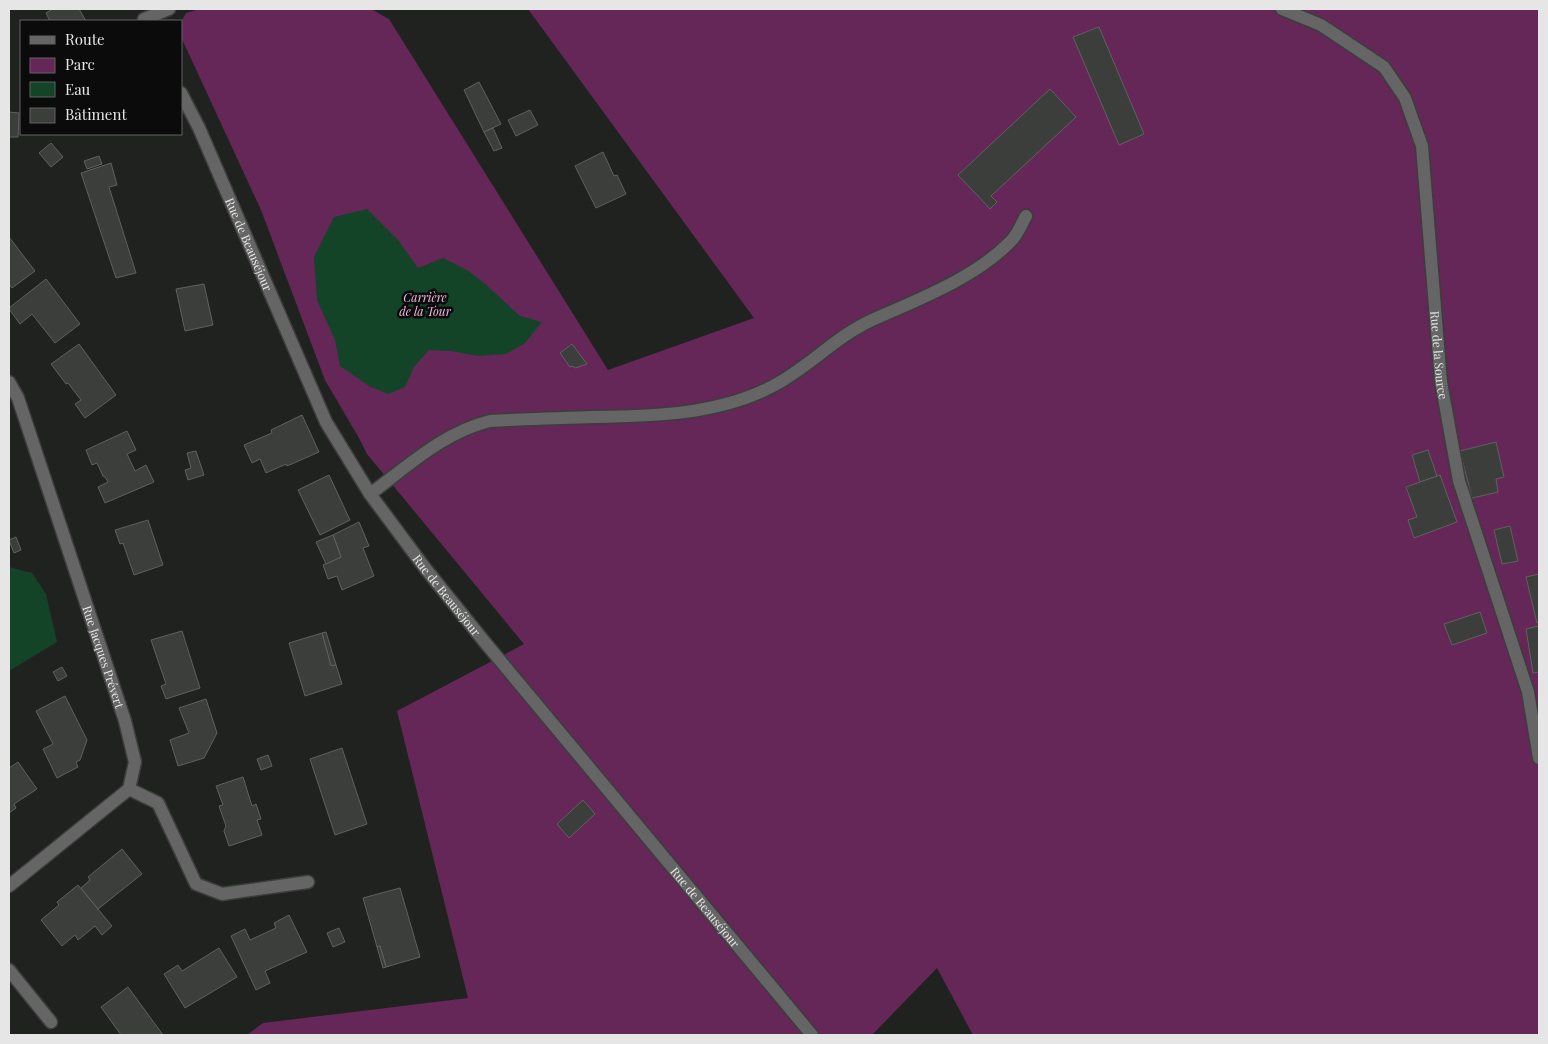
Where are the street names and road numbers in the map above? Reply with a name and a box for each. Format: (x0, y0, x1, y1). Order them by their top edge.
street label: Rue de Beauséjour (222, 195, 277, 294)
street label: Rue de la Source (1427, 310, 1452, 401)
street label: Rue de Beauséjour (410, 551, 485, 640)
street label: Rue Jacques Prévert (79, 603, 128, 711)
street label: Rue de Beauséjour (667, 863, 744, 951)

